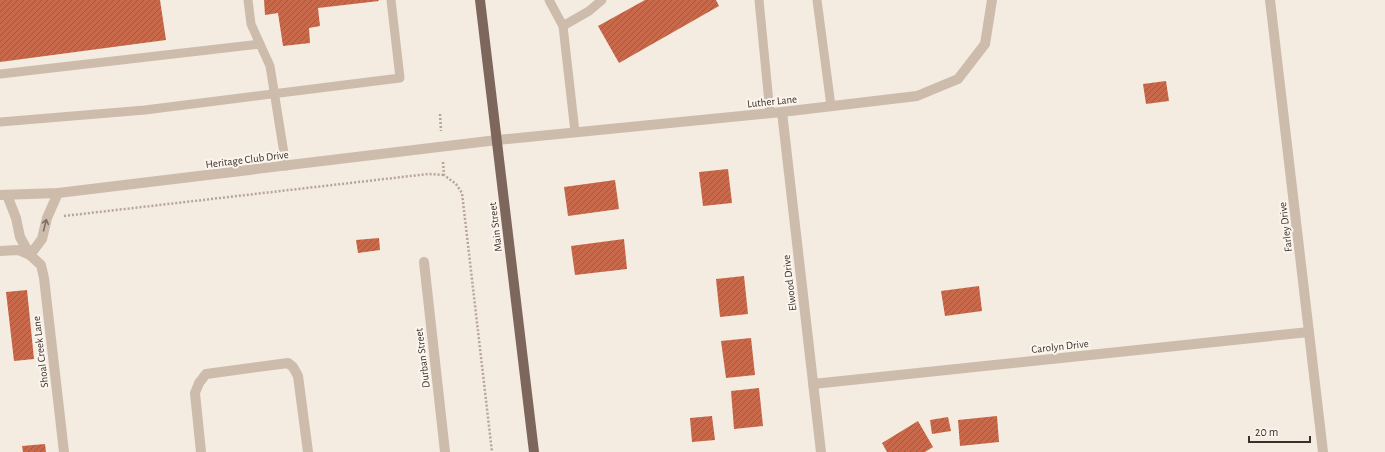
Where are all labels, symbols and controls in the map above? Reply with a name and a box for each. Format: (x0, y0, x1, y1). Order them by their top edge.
street label: Luther Lane (747, 93, 798, 110)
street label: Heritage Club Drive (205, 149, 289, 170)
street label: Main Street (487, 201, 504, 252)
street label: Farley Drive (1277, 201, 1294, 253)
one-way arrow (42, 219, 50, 232)
street label: Elwood Drive (781, 254, 798, 312)
street label: Shoal Creek Lane (31, 315, 50, 388)
street label: Durban Street (413, 327, 432, 388)
street label: Carolyn Drive (1031, 338, 1089, 355)
scale bar (1249, 418, 1310, 444)
text: 20 m (1255, 426, 1278, 438)

